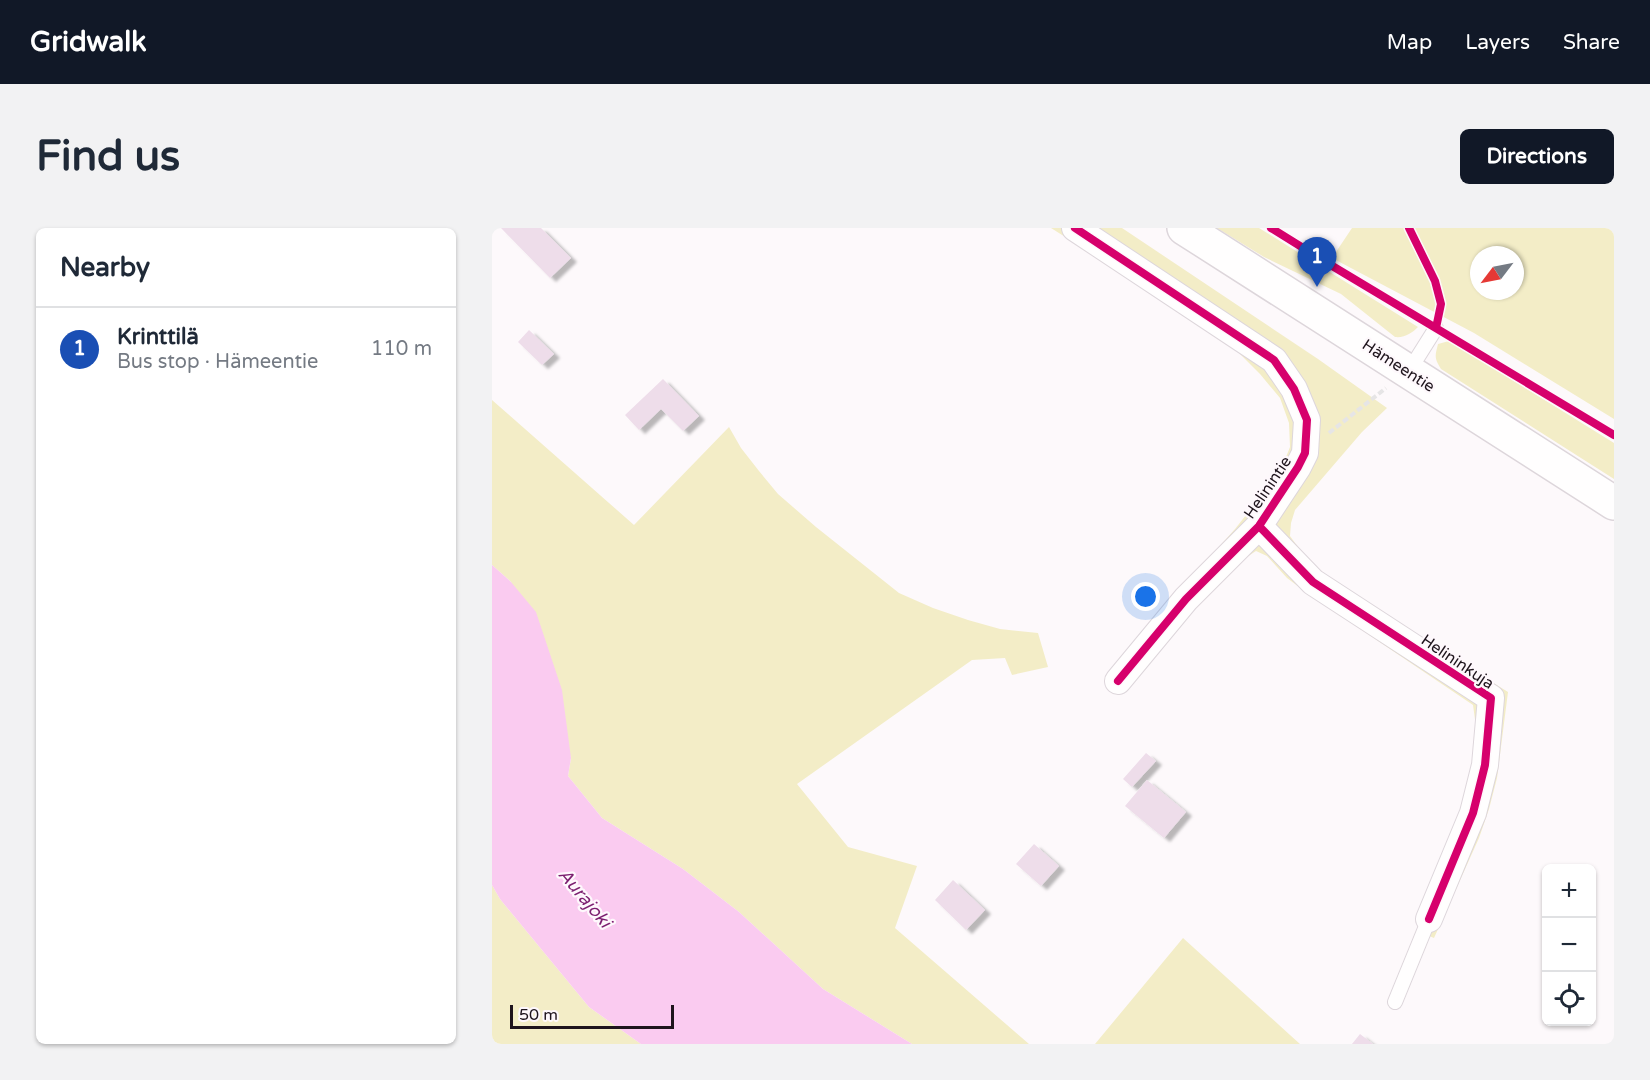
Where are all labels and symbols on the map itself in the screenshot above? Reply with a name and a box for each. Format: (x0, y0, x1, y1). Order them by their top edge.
pin: 1 (1298, 238, 1336, 287)
north arrow (1470, 246, 1524, 300)
street label: Hämeentie (1358, 335, 1439, 397)
street label: Helinintie (1240, 452, 1296, 523)
your location (1131, 582, 1160, 611)
street label: Helininkuja (1417, 630, 1498, 694)
water label: Aurajoki (554, 864, 618, 934)
scale bar (510, 1002, 674, 1030)

